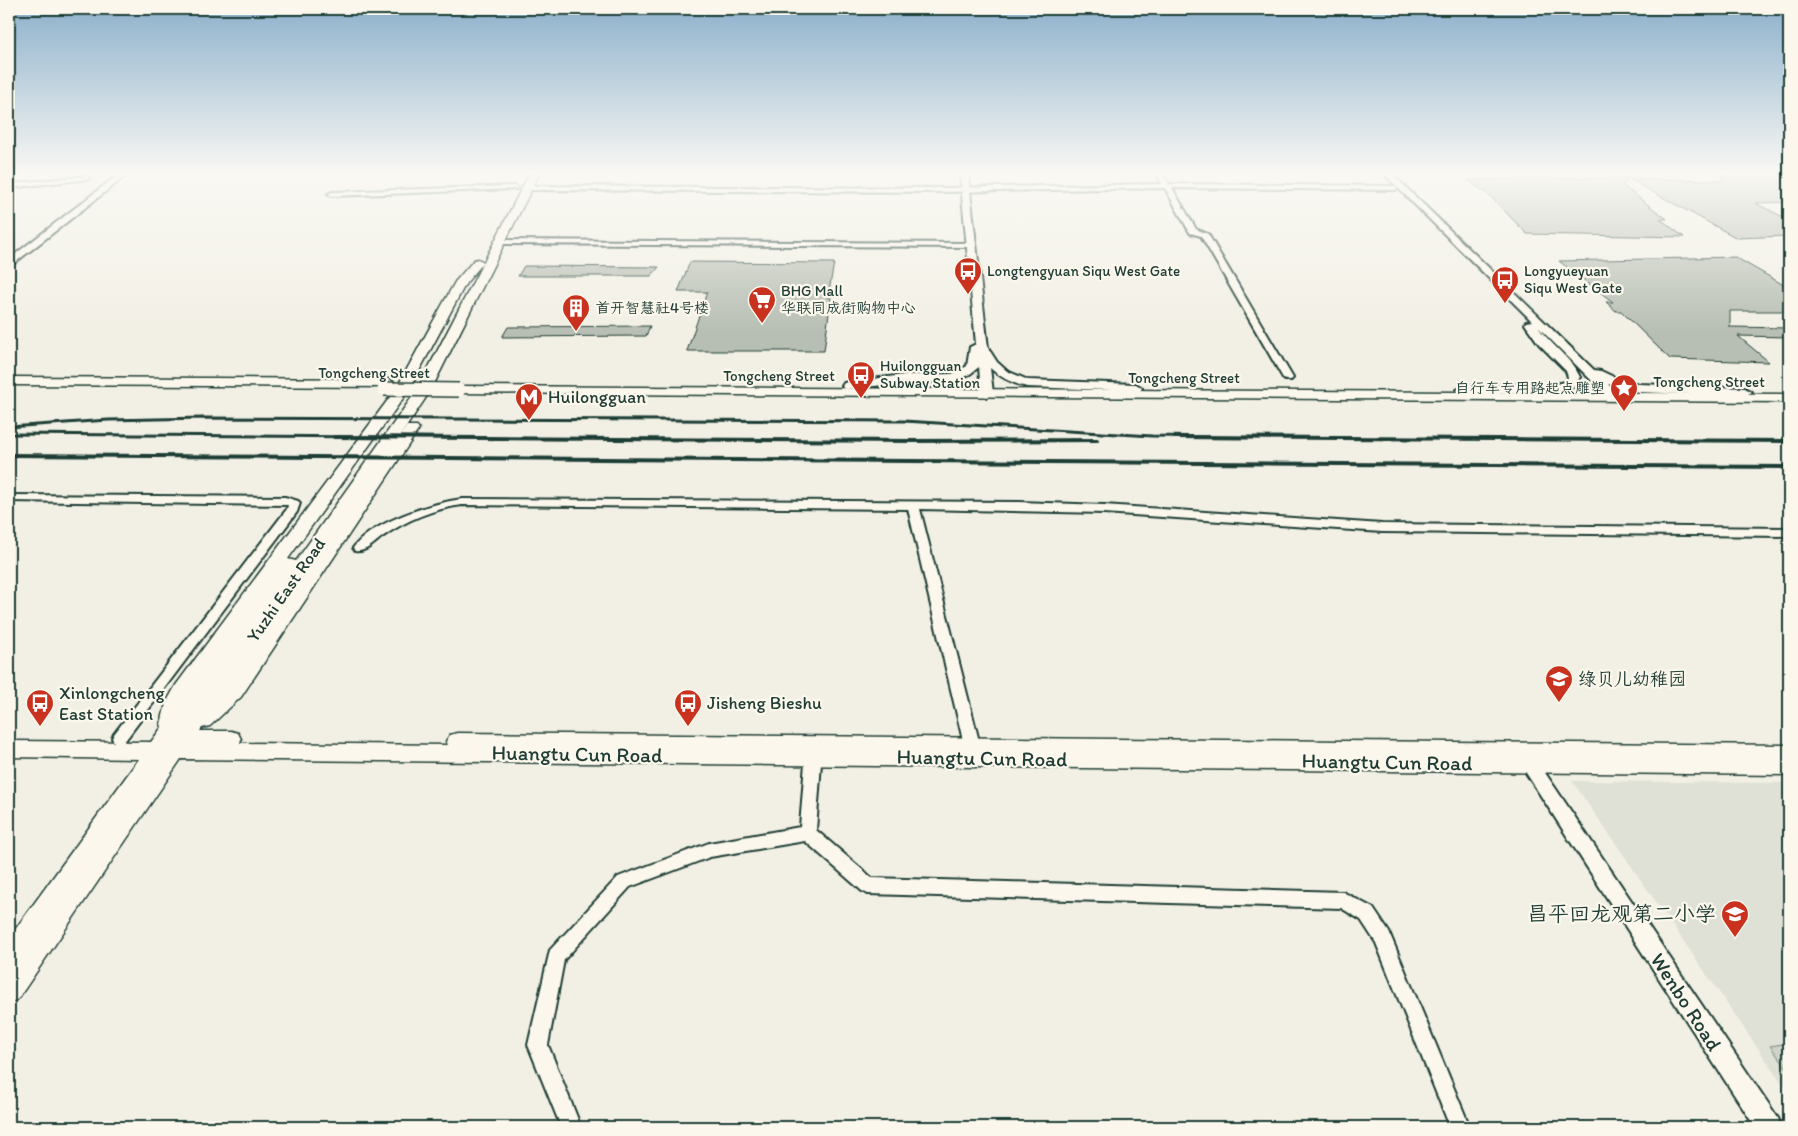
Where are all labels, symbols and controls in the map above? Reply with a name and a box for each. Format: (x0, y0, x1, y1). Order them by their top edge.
bus stop icon: Longtengyuan Siqu West Gate (953, 256, 983, 295)
place label: Longtengyuan Siqu West Gate (987, 262, 1180, 280)
place label: Longyueyuan Siqu West Gate (1524, 262, 1622, 297)
bus stop icon: Longyueyuan Siqu West Gate (1490, 265, 1520, 304)
place label: BHG Mall 华联同成街购物中心 (781, 282, 916, 317)
supermarket icon: BHG Mall 华联同成街购物中心 (747, 285, 777, 324)
building icon: 首开智慧社4号楼 (561, 293, 591, 332)
place label: 首开智慧社4号楼 (595, 299, 709, 317)
place label: Huilongguan Subway Station (880, 357, 981, 392)
bus stop icon: Huilongguan Subway Station (846, 360, 876, 399)
street label: Tongcheng Street (318, 364, 430, 382)
street label: Tongcheng Street (723, 367, 835, 385)
street label: Tongcheng Street (1128, 369, 1240, 387)
place icon: 自行车专用路起点雕塑 (1609, 373, 1639, 412)
street label: Tongcheng Street (1653, 373, 1765, 391)
place label: 自行车专用路起点雕塑 (1455, 379, 1605, 397)
metro station icon: Huilongguan (514, 382, 544, 421)
place label: Huilongguan (548, 386, 646, 408)
street label: Yuzhi East Road (242, 533, 330, 646)
school or university icon: 绿贝儿幼稚园 (1544, 664, 1574, 703)
place label: 绿贝儿幼稚园 (1578, 668, 1686, 690)
place label: Xinlongcheng East Station (59, 682, 166, 725)
bus stop icon: Xinlongcheng East Station (25, 688, 55, 727)
bus stop icon: Jisheng Bieshu (673, 688, 703, 727)
place label: Jisheng Bieshu (707, 692, 822, 714)
street label: Huangtu Cun Road (491, 740, 663, 767)
street label: Huangtu Cun Road (896, 744, 1068, 771)
street label: Huangtu Cun Road (1301, 748, 1473, 775)
school or university icon: 昌平回龙观第二小学 (1720, 899, 1750, 938)
place label: 昌平回龙观第二小学 (1527, 901, 1716, 926)
street label: Wenbo Road (1646, 948, 1728, 1056)

